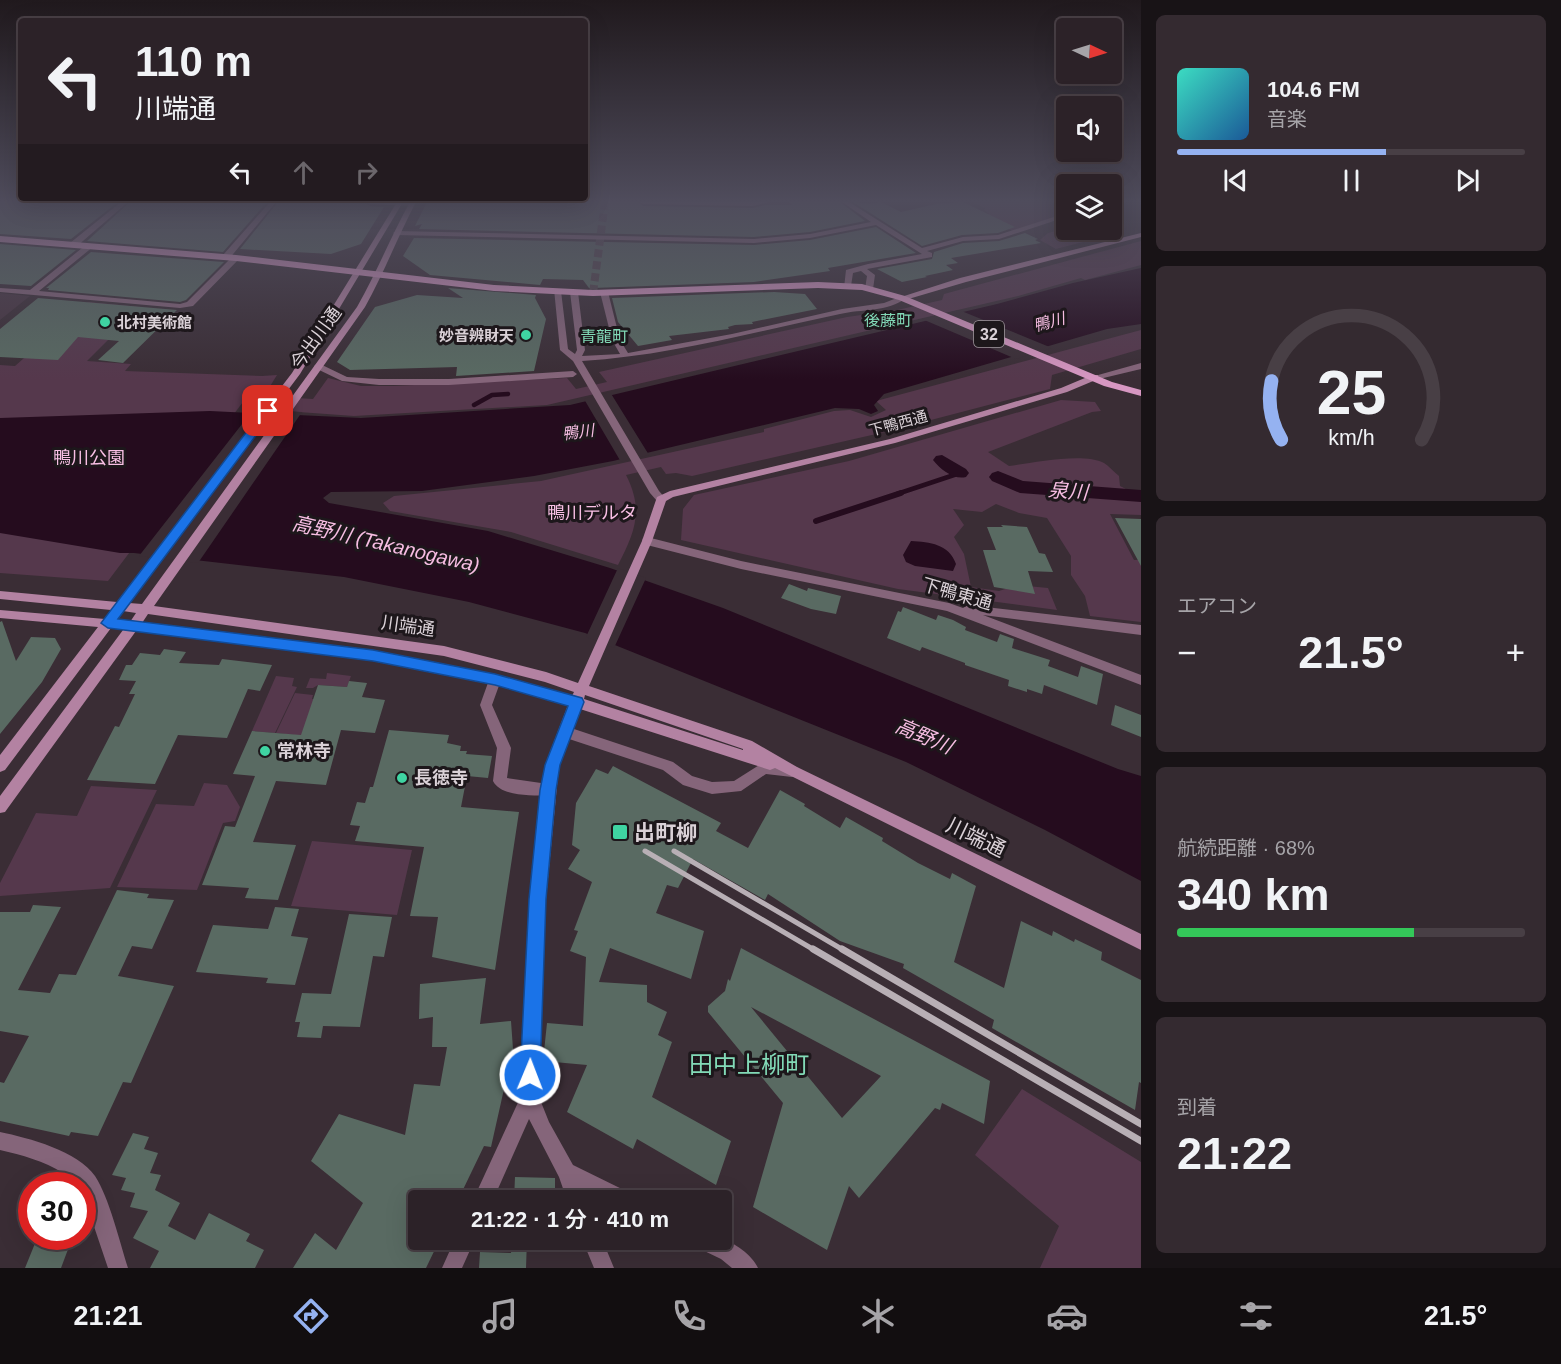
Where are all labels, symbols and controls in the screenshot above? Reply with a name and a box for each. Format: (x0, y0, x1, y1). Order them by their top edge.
north arrow (1056, 18, 1122, 84)
map controls (1056, 18, 1122, 240)
text: 110 m (135, 38, 252, 85)
icon: left (36, 42, 114, 120)
text: 104.6 FM (1267, 77, 1360, 102)
text: 川端通 (135, 94, 216, 124)
button: sound (1056, 96, 1122, 162)
text: 音楽 (1267, 108, 1307, 130)
icon: left (224, 156, 257, 189)
icon: ahead (287, 156, 320, 189)
icon: right (350, 156, 383, 189)
icon: previous (1219, 164, 1252, 197)
icon: pause (1335, 164, 1368, 197)
icon: next (1451, 164, 1484, 197)
button: layers (1056, 174, 1122, 240)
street label: 今出川通 (287, 303, 345, 373)
water label: 鴨川 (1031, 309, 1069, 334)
district label: 後藤町 (864, 312, 912, 329)
place label: 北村美術館 (117, 314, 192, 331)
marker: 北村美術館 (98, 315, 112, 329)
road number: 32 (974, 321, 1004, 347)
place label: 妙音辨財天 (439, 327, 514, 344)
marker: 妙音辨財天 (519, 328, 533, 342)
district label: 青龍町 (580, 328, 628, 345)
text: 25 (1316, 359, 1386, 428)
pin (242, 385, 293, 436)
icon: arrive (251, 394, 284, 427)
street label: 下鴨西通 (867, 407, 929, 439)
water label: 鴨川 (561, 421, 597, 442)
text: km/h (1328, 427, 1374, 451)
park label: 鴨川公園 (53, 448, 125, 468)
water label: 泉川 (1047, 479, 1091, 504)
park label: 鴨川デルタ (547, 503, 637, 523)
water label: 高野川 (Takanogawa) (290, 512, 482, 576)
street label: 下鴨東通 (920, 574, 994, 614)
text: エアコン (1177, 595, 1257, 617)
street label: 川端通 (380, 612, 436, 640)
text: 21.5° (1298, 627, 1404, 678)
text: − (1177, 634, 1196, 671)
text: + (1506, 634, 1525, 671)
water label: 高野川 (892, 714, 958, 759)
place label: 常林寺 (277, 741, 331, 761)
marker: 常林寺 (258, 744, 272, 758)
place label: 長徳寺 (414, 768, 468, 788)
marker: 長徳寺 (395, 771, 409, 785)
street label: 川端通 (943, 813, 1009, 861)
place label: 出町柳 (634, 821, 697, 844)
marker: 出町柳 (611, 823, 629, 841)
text: 航続距離 · 68% (1177, 837, 1315, 859)
text: 340 km (1177, 869, 1330, 920)
position arrow (498, 1043, 562, 1107)
district label: 田中上柳町 (689, 1051, 809, 1078)
text: 到着 (1177, 1096, 1217, 1118)
text: 21:22 (1177, 1128, 1292, 1179)
speed limit sign: 30 (18, 1172, 96, 1250)
text: 21:22 · 1 分 · 410 m (471, 1207, 669, 1232)
icon: directions (290, 1295, 332, 1337)
icon: music (479, 1295, 521, 1337)
icon: phone (668, 1295, 710, 1337)
icon: climate (857, 1295, 899, 1337)
icon: car (1046, 1295, 1088, 1337)
icon: filters (1235, 1295, 1277, 1337)
text: 21:21 (74, 1301, 143, 1331)
text: 21.5° (1424, 1301, 1487, 1331)

